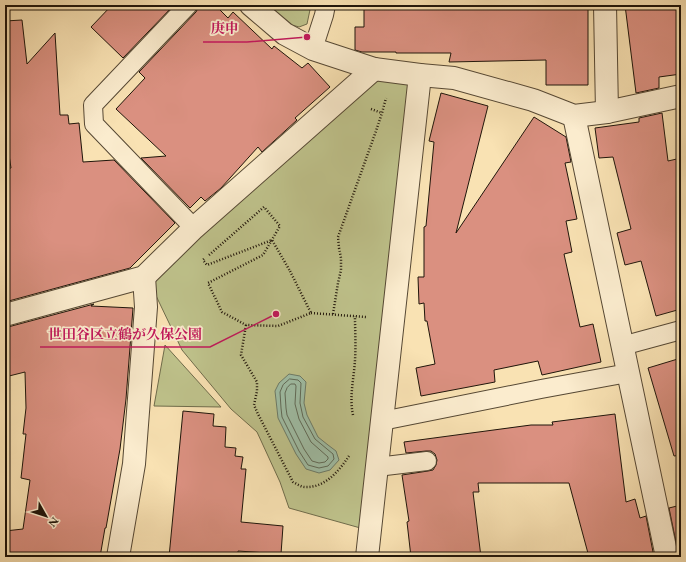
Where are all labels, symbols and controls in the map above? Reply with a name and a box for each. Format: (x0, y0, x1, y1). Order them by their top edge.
callout: 庚申 (203, 16, 247, 42)
text: 庚申 (211, 19, 239, 37)
callout: 世田谷区立鶴が久保公園 (40, 321, 210, 347)
text: 世田谷区立鶴が久保公園 (48, 325, 202, 343)
north arrow (26, 496, 66, 536)
text: N (45, 514, 62, 530)

